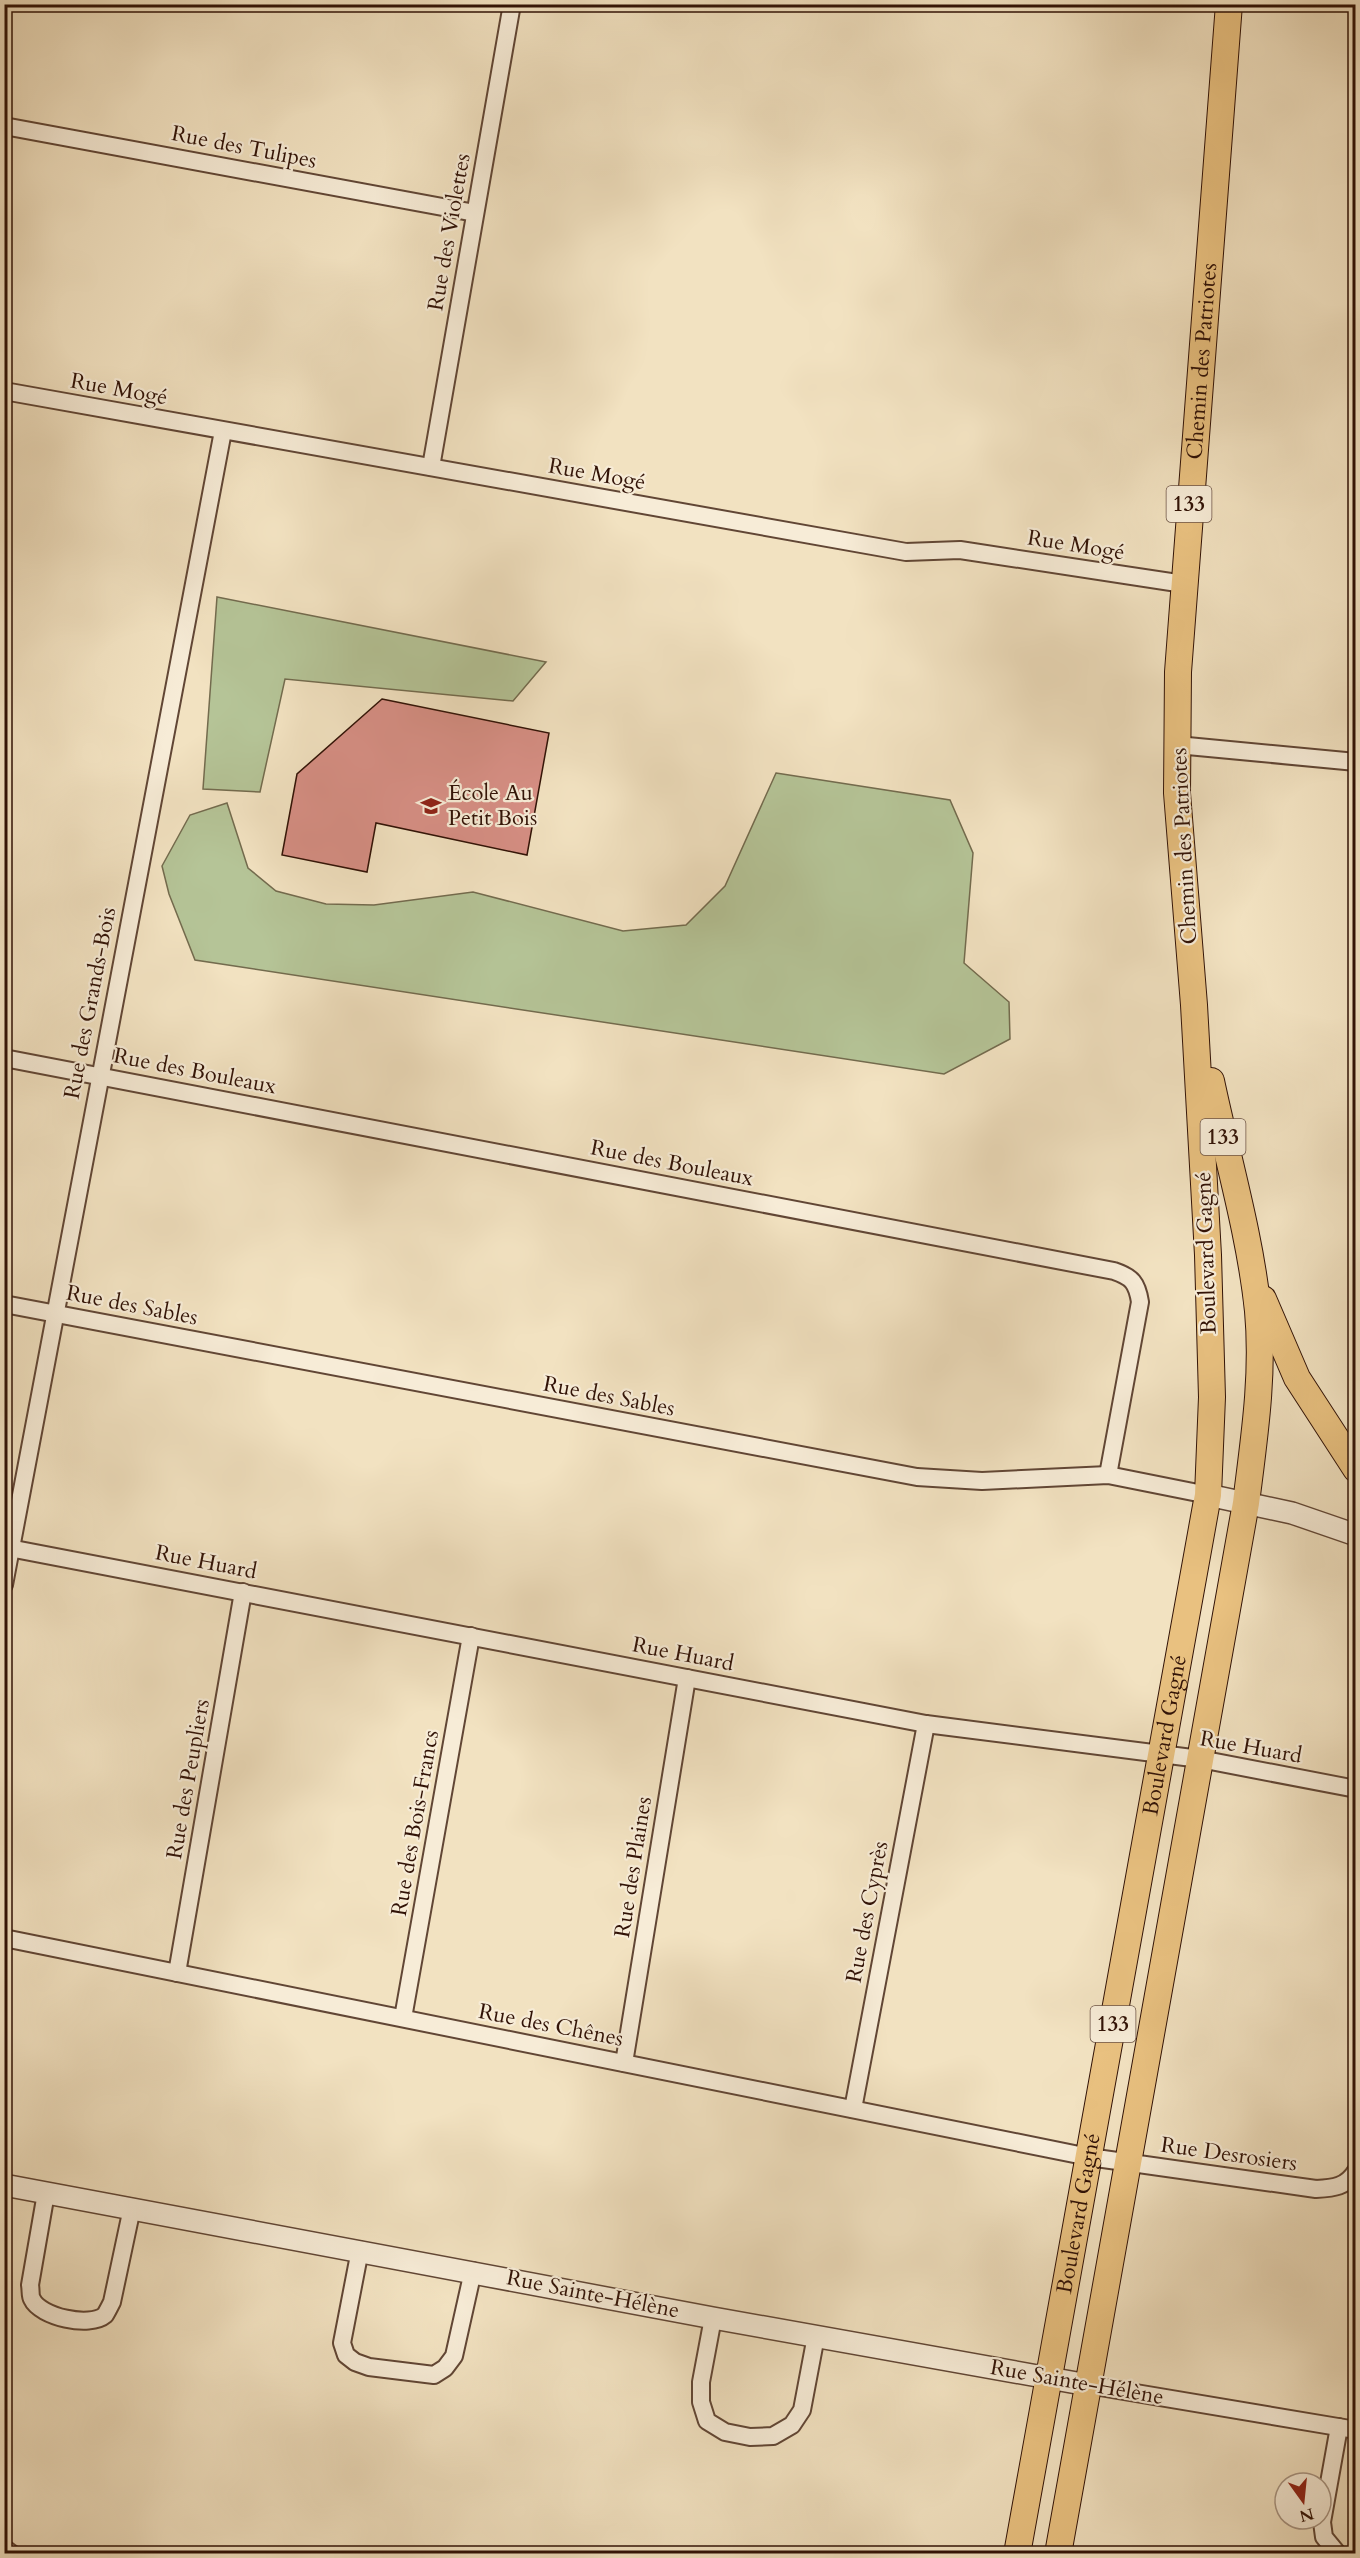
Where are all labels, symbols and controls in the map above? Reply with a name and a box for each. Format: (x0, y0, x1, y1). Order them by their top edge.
street label: Rue des Tulipes (169, 118, 319, 176)
street label: Rue des Violettes (420, 151, 478, 313)
street label: Chemin des Patriotes (1179, 262, 1224, 461)
street label: Rue Mogé (68, 366, 170, 412)
street label: Rue Mogé (546, 451, 648, 497)
road number: 133 (1166, 486, 1212, 522)
street label: Rue Mogé (1025, 523, 1127, 567)
street label: Chemin des Patriotes (1164, 747, 1204, 945)
place label: École Au Petit Bois (448, 778, 537, 833)
school or university icon: École Au Petit Bois (419, 794, 443, 818)
street label: Rue des Grands-Bois (57, 904, 123, 1102)
street label: Rue des Bouleaux (111, 1041, 279, 1101)
road number: 133 (1200, 1119, 1246, 1155)
street label: Rue des Bouleaux (588, 1133, 756, 1193)
street label: Boulevard Gagné (1188, 1171, 1224, 1335)
street label: Rue des Sables (64, 1278, 200, 1332)
street label: Rue des Sables (541, 1369, 677, 1423)
street label: Rue Huard (153, 1537, 260, 1587)
street label: Rue Huard (630, 1629, 737, 1679)
street label: Boulevard Gagné (1135, 1653, 1194, 1818)
street label: Rue des Peupliers (159, 1697, 217, 1861)
street label: Rue Huard (1198, 1723, 1305, 1771)
street label: Rue des Bois-Francs (384, 1728, 446, 1918)
street label: Rue des Plaines (607, 1794, 659, 1940)
street label: Rue des Cyprès (839, 1839, 895, 1985)
street label: Rue des Chênes (476, 1996, 626, 2054)
road number: 133 (1090, 2006, 1136, 2042)
street label: Rue Desrosiers (1159, 2130, 1299, 2178)
street label: Boulevard Gagné (1049, 2131, 1108, 2296)
street label: Rue Sainte-Hélène (504, 2263, 682, 2325)
street label: Rue Sainte-Hélène (988, 2352, 1166, 2412)
north arrow (1273, 2471, 1333, 2531)
text: N (1297, 2502, 1316, 2527)

